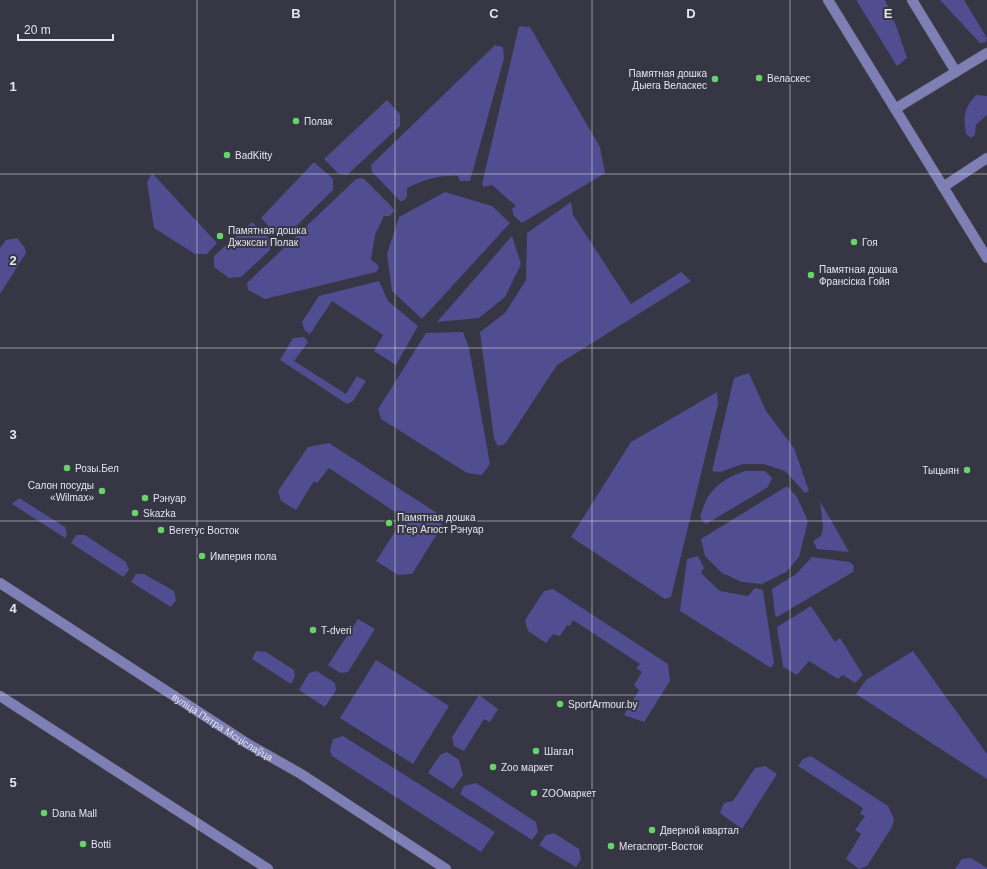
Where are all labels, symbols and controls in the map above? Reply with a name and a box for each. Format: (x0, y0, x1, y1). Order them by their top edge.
text: B (291, 6, 301, 21)
text: C (489, 6, 499, 21)
text: D (686, 6, 696, 21)
text: E (884, 6, 893, 21)
scale bar (18, 16, 113, 42)
text: 20 m (24, 23, 51, 37)
place label: Памятная дошка Дыега Веласкес (629, 68, 707, 91)
marker: Веласкес (754, 73, 764, 83)
place label: Веласкес (767, 73, 810, 84)
marker: Памятная дошка Дыега Веласкес (710, 74, 720, 84)
text: 1 (9, 79, 17, 94)
marker: Полак (291, 116, 301, 126)
place label: Полак (304, 116, 333, 127)
marker: BadKitty (222, 150, 232, 160)
place label: BadKitty (235, 150, 272, 161)
place label: Памятная дошка Джэксан Полак (228, 225, 307, 248)
marker: Памятная дошка Джэксан Полак (215, 231, 225, 241)
marker: Гоя (849, 237, 859, 247)
place label: Гоя (862, 237, 878, 248)
text: 2 (9, 253, 17, 268)
place label: Памятная дошка Франсіска Гойя (819, 264, 898, 287)
marker: Памятная дошка Франсіска Гойя (806, 270, 816, 280)
text: 3 (9, 427, 17, 442)
marker: Розы.Бел (62, 463, 72, 473)
place label: Розы.Бел (75, 463, 119, 474)
place label: Тыцыян (922, 465, 959, 476)
marker: Тыцыян (962, 465, 972, 475)
place label: Салон посуды «Wilmax» (28, 480, 94, 503)
marker: Салон посуды «Wilmax» (97, 486, 107, 496)
marker: Рэнуар (140, 493, 150, 503)
place label: Рэнуар (153, 493, 187, 504)
marker: Skazka (130, 508, 140, 518)
place label: Skazka (143, 508, 176, 519)
place label: Памятная дошка Пʼер Агюст Рэнуар (397, 512, 484, 535)
marker: Памятная дошка Пʼер Агюст Рэнуар (384, 518, 394, 528)
marker: Вегетус Восток (156, 525, 166, 535)
place label: Вегетус Восток (169, 525, 240, 536)
marker: Империя пола (197, 551, 207, 561)
place label: Империя пола (210, 551, 277, 562)
text: 4 (9, 601, 17, 616)
marker: T-dveri (308, 625, 318, 635)
place label: T-dveri (321, 625, 352, 636)
street label: вуліца Пятра Мсціслаўца (170, 691, 275, 763)
marker: SportArmour.by (555, 699, 565, 709)
place label: SportArmour.by (568, 699, 637, 710)
marker: Шагал (531, 746, 541, 756)
place label: Шагал (544, 746, 574, 757)
marker: Zoo маркет (488, 762, 498, 772)
place label: Zoo маркет (501, 762, 554, 773)
text: 5 (9, 775, 17, 790)
marker: ZOOмаркет (529, 788, 539, 798)
place label: ZOOмаркет (542, 788, 596, 799)
marker: Dana Mall (39, 808, 49, 818)
place label: Dana Mall (52, 808, 97, 819)
marker: Дверной квартал (647, 825, 657, 835)
place label: Дверной квартал (660, 825, 739, 836)
marker: Botti (78, 839, 88, 849)
place label: Botti (91, 839, 111, 850)
marker: Мегаспорт-Восток (606, 841, 616, 851)
place label: Мегаспорт-Восток (619, 841, 703, 852)

